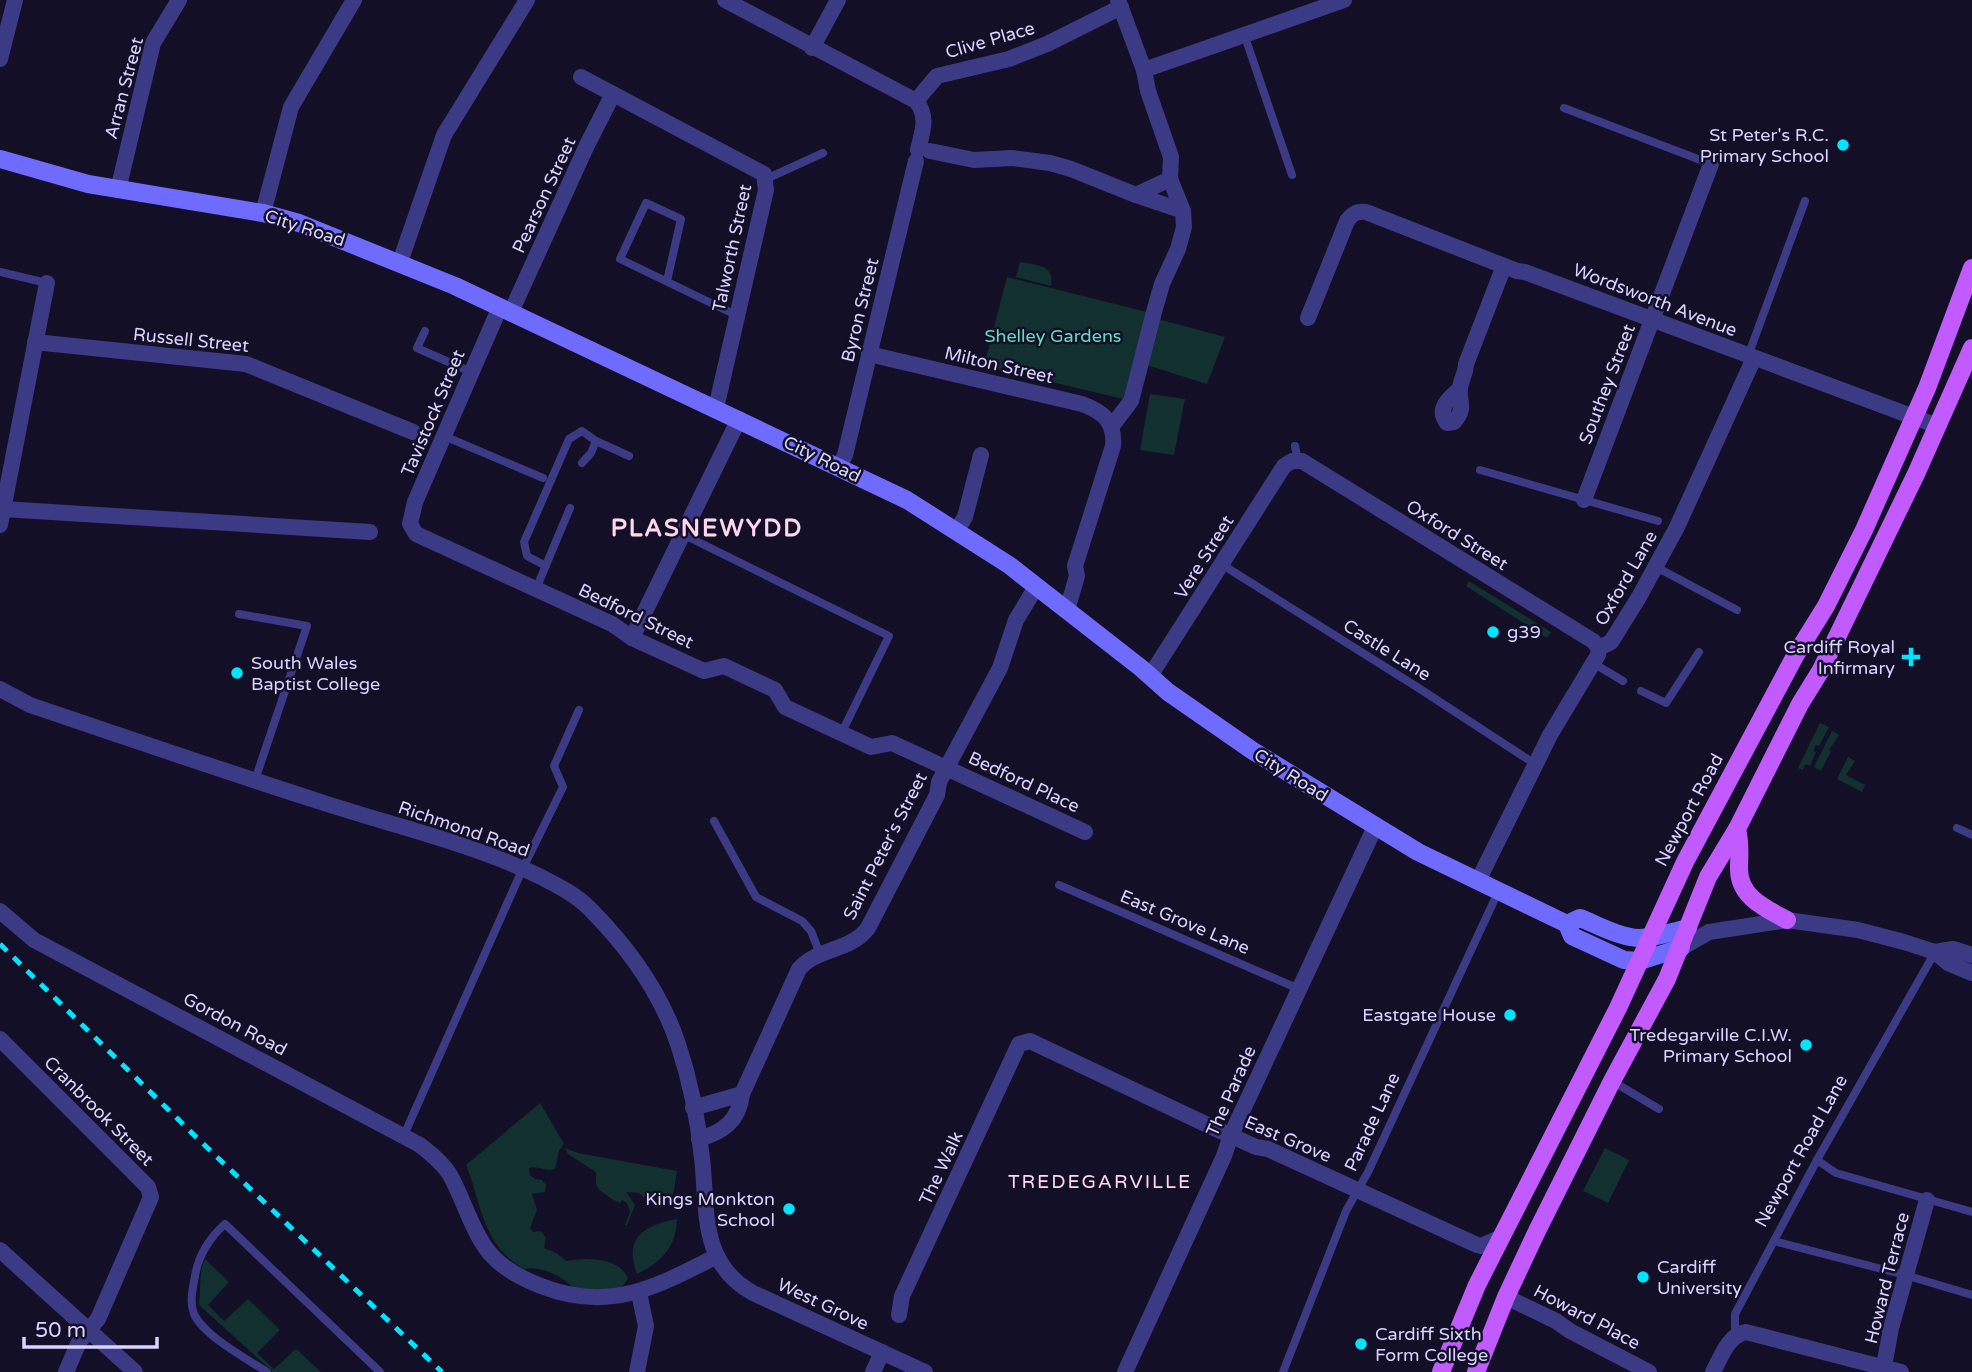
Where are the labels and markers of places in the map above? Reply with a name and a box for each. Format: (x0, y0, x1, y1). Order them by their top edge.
place label: St Peter's R.C. Primary School (1700, 124, 1829, 167)
marker: St Peter's R.C. Primary School (1835, 137, 1851, 153)
place label: g39 (1507, 621, 1541, 643)
marker: g39 (1485, 624, 1501, 640)
place label: Cardiff Royal Infirmary (1784, 636, 1895, 679)
marker: Cardiff Royal Infirmary (1901, 647, 1921, 667)
place label: South Wales Baptist College (251, 652, 380, 695)
marker: South Wales Baptist College (229, 665, 245, 681)
place label: Eastgate House (1362, 1004, 1496, 1026)
marker: Eastgate House (1502, 1007, 1518, 1023)
place label: Tredegarville C.I.W. Primary School (1629, 1024, 1792, 1067)
marker: Tredegarville C.I.W. Primary School (1798, 1037, 1814, 1053)
place label: Kings Monkton School (645, 1188, 775, 1231)
marker: Kings Monkton School (781, 1201, 797, 1217)
place label: Cardiff University (1657, 1256, 1742, 1299)
marker: Cardiff University (1635, 1269, 1651, 1285)
place label: Cardiff Sixth Form College (1375, 1323, 1488, 1366)
marker: Cardiff Sixth Form College (1353, 1336, 1369, 1352)

